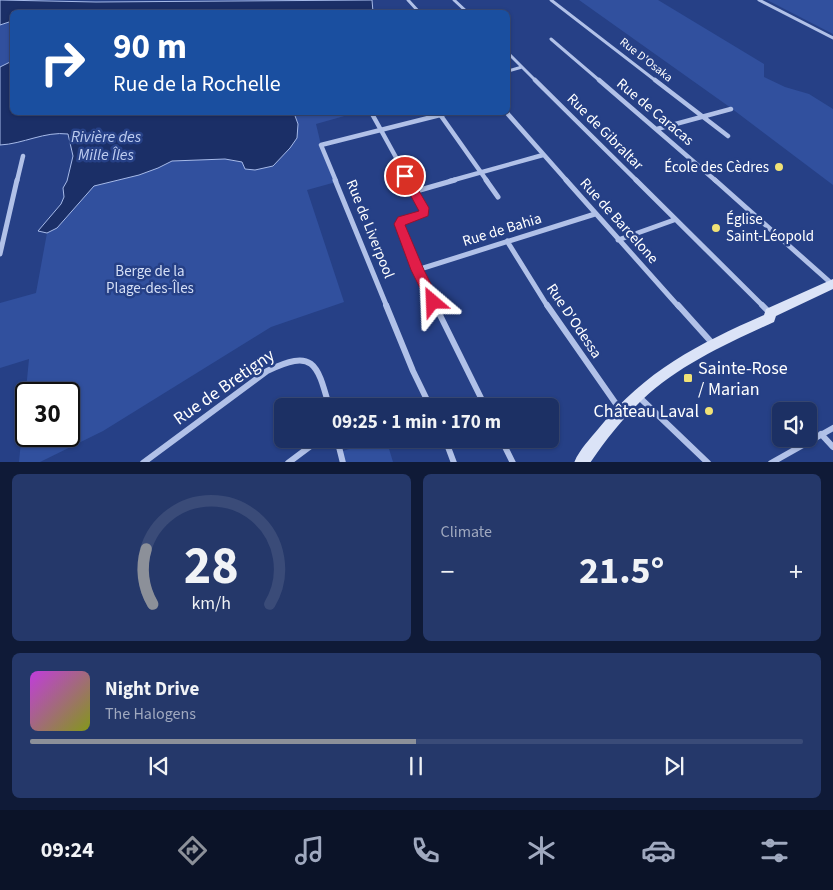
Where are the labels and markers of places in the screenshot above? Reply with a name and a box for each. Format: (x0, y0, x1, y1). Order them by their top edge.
pin (384, 155, 426, 197)
place label: École des Cèdres (664, 157, 769, 178)
marker: École des Cèdres (773, 161, 785, 173)
place label: Église Saint-Léopold (726, 209, 814, 247)
marker: Église Saint-Léopold (710, 222, 722, 234)
place label: Sainte-Rose / Marian (698, 356, 788, 402)
marker: Sainte-Rose / Marian (682, 372, 694, 384)
place label: Château Laval (594, 399, 699, 424)
marker: Château Laval (703, 405, 715, 417)

